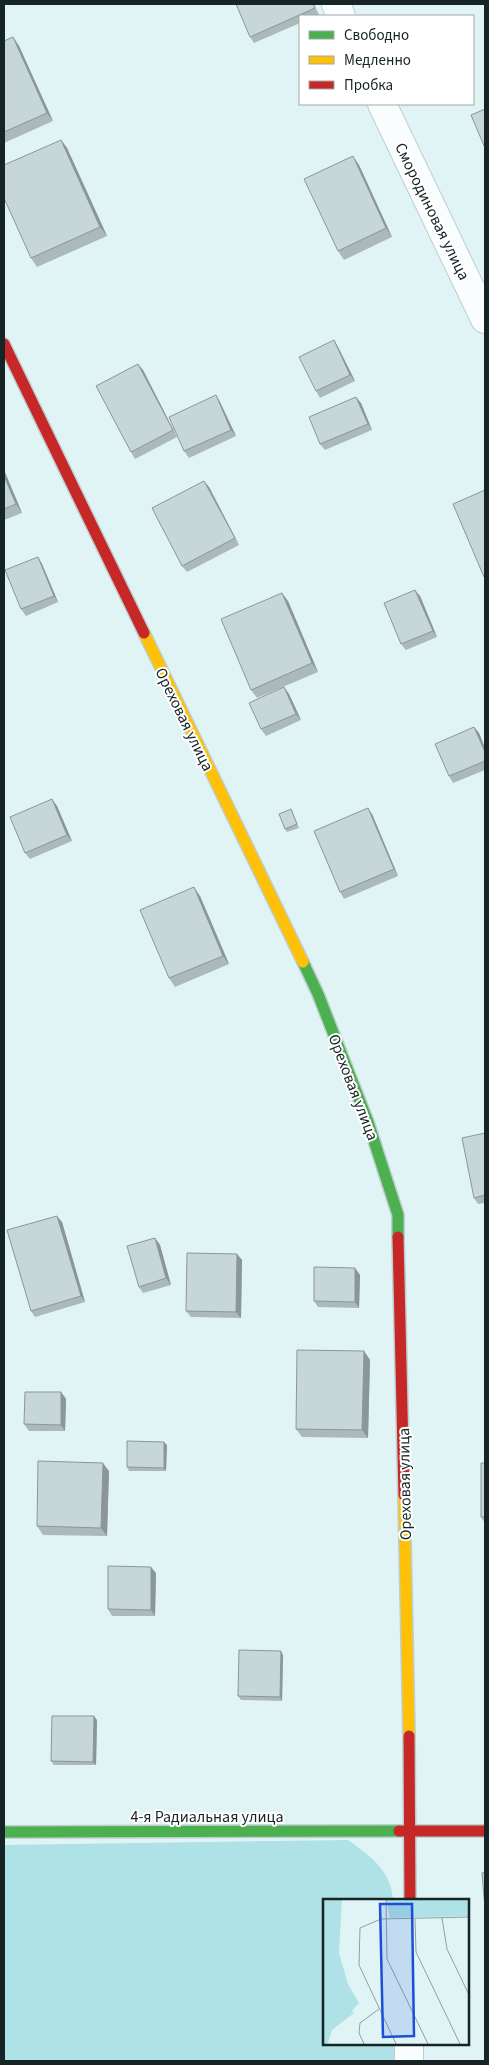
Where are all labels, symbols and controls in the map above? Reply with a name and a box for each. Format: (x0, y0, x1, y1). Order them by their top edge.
legend (299, 15, 474, 105)
text: Свободно (344, 25, 409, 46)
text: Медленно (344, 50, 411, 71)
text: Пробка (344, 75, 393, 96)
street label: Смородиновая улица (389, 139, 475, 284)
street label: Ореховая улица (150, 664, 219, 775)
street label: Ореховая улица (323, 1031, 383, 1144)
street label: Ореховая улица (393, 1428, 417, 1540)
street label: 4-я Радиальная улица (130, 1806, 284, 1828)
inset map (323, 1899, 469, 2045)

